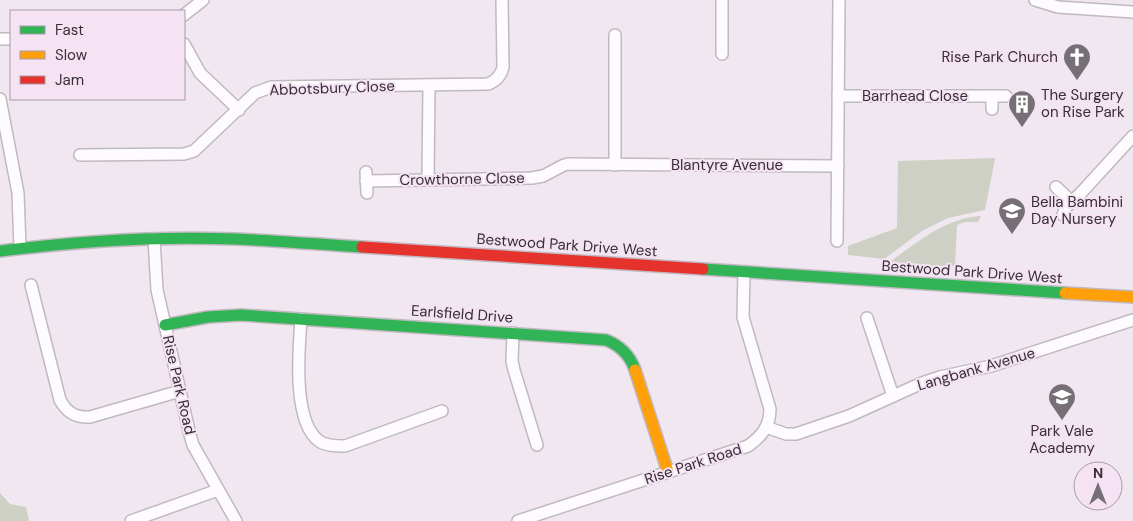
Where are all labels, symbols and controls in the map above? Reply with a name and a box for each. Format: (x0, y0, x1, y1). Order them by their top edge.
legend (10, 10, 185, 100)
text: Fast (55, 20, 84, 40)
church icon: Rise Park Church (1062, 42, 1092, 81)
text: Slow (55, 45, 88, 65)
place label: Rise Park Church (941, 47, 1058, 67)
text: Jam (55, 70, 84, 90)
street label: Abbotsbury Close (269, 76, 395, 100)
place label: The Surgery on Rise Park (1041, 85, 1125, 122)
street label: Barrhead Close (862, 86, 968, 106)
building icon: The Surgery on Rise Park (1007, 89, 1037, 128)
street label: Blantyre Avenue (671, 155, 783, 175)
street label: Crowthorne Close (399, 168, 525, 190)
place label: Bella Bambini Day Nursery (1031, 192, 1123, 229)
school or university icon: Bella Bambini Day Nursery (997, 196, 1027, 235)
street label: Bestwood Park Drive West (476, 229, 658, 261)
street label: Bestwood Park Drive West (881, 256, 1063, 288)
street label: Earlsfield Drive (410, 300, 514, 328)
street label: Rise Park Road (158, 333, 200, 437)
street label: Langbank Avenue (915, 343, 1037, 395)
school or university icon: Park Vale Academy (1047, 382, 1077, 421)
place label: Park Vale Academy (1029, 421, 1096, 458)
street label: Rise Park Road (642, 439, 744, 489)
north arrow (1073, 461, 1123, 511)
text: N (1093, 464, 1103, 482)

